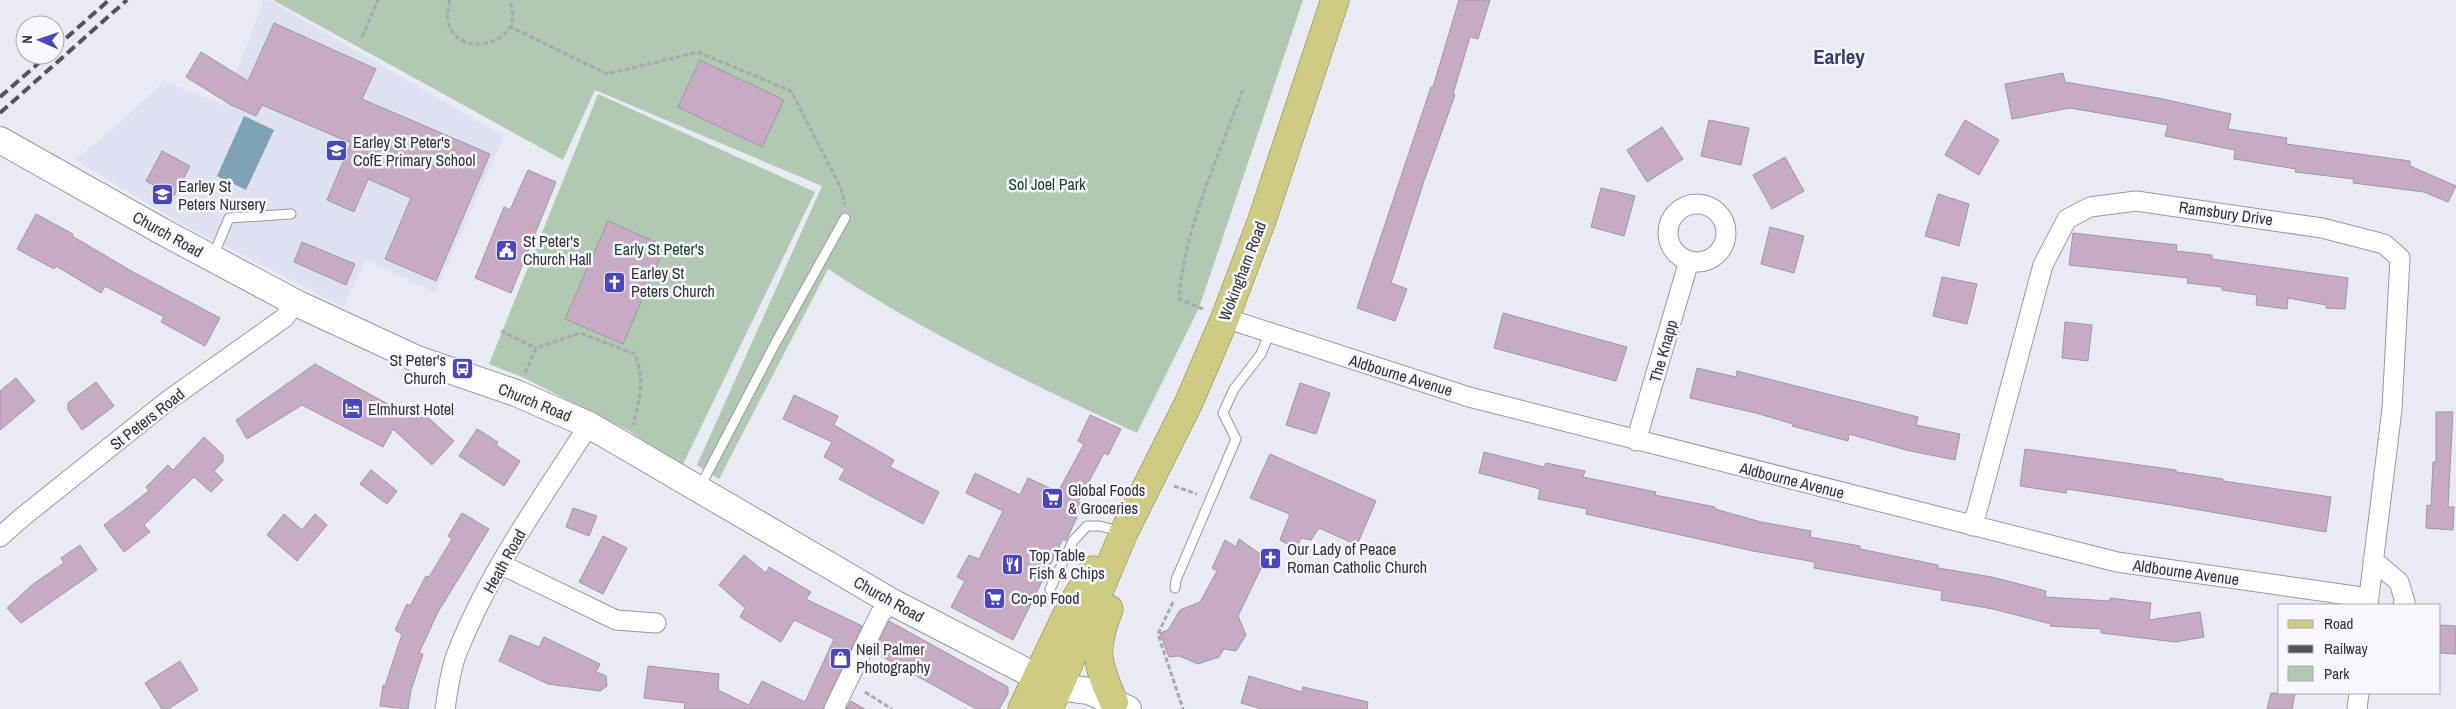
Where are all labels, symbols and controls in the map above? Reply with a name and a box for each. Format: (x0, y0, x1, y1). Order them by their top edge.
north arrow (15, 15, 65, 65)
text: N (18, 35, 36, 44)
district label: Earley (1813, 42, 1865, 71)
place label: Earley St Peter's CofE Primary School (353, 131, 476, 171)
school or university icon: Earley St Peter's CofE Primary School (325, 139, 349, 163)
park label: Sol Joel Park (1008, 173, 1086, 195)
place label: Earley St Peters Nursery (178, 175, 266, 215)
school or university icon: Earley St Peters Nursery (150, 183, 174, 207)
street label: Ramsbury Drive (2178, 196, 2274, 230)
street label: Church Road (129, 206, 207, 262)
street label: Wokingham Road (1213, 218, 1271, 324)
place label: St Peter's Church Hall (523, 230, 592, 270)
public building icon: St Peter's Church Hall (495, 238, 519, 262)
park label: Early St Peter's (614, 238, 704, 260)
place label: Earley St Peters Church (631, 262, 715, 302)
church icon: Earley St Peters Church (603, 270, 627, 294)
street label: The Knapp (1644, 317, 1682, 385)
place label: St Peter's Church (390, 349, 446, 389)
street label: Aldbourne Avenue (1346, 349, 1455, 401)
bus stop icon: St Peter's Church (450, 357, 474, 381)
street label: Church Road (495, 377, 575, 427)
street label: St Peters Road (105, 383, 189, 455)
hotel icon: Elmhurst Hotel (340, 397, 364, 421)
place label: Elmhurst Hotel (368, 398, 454, 420)
street label: Aldbourne Avenue (1736, 456, 1847, 504)
place label: Global Foods & Groceries (1068, 479, 1145, 519)
supermarket icon: Global Foods & Groceries (1040, 487, 1064, 511)
street label: Heath Road (477, 525, 531, 597)
place label: Our Lady of Peace Roman Catholic Church (1287, 538, 1427, 578)
place label: Top Table Fish & Chips (1029, 544, 1105, 584)
church icon: Our Lady of Peace Roman Catholic Church (1259, 546, 1283, 570)
restaurant icon: Top Table Fish & Chips (1001, 552, 1025, 576)
street label: Aldbourne Avenue (2130, 554, 2241, 590)
street label: Church Road (850, 571, 928, 627)
supermarket icon: Co-op Food (983, 586, 1007, 610)
place label: Co-op Food (1011, 587, 1080, 609)
legend (2278, 604, 2441, 694)
text: Road (2324, 613, 2353, 634)
place label: Neil Palmer Photography (856, 638, 931, 678)
text: Railway (2324, 638, 2369, 659)
shop icon: Neil Palmer Photography (828, 646, 852, 670)
text: Park (2324, 663, 2350, 684)

